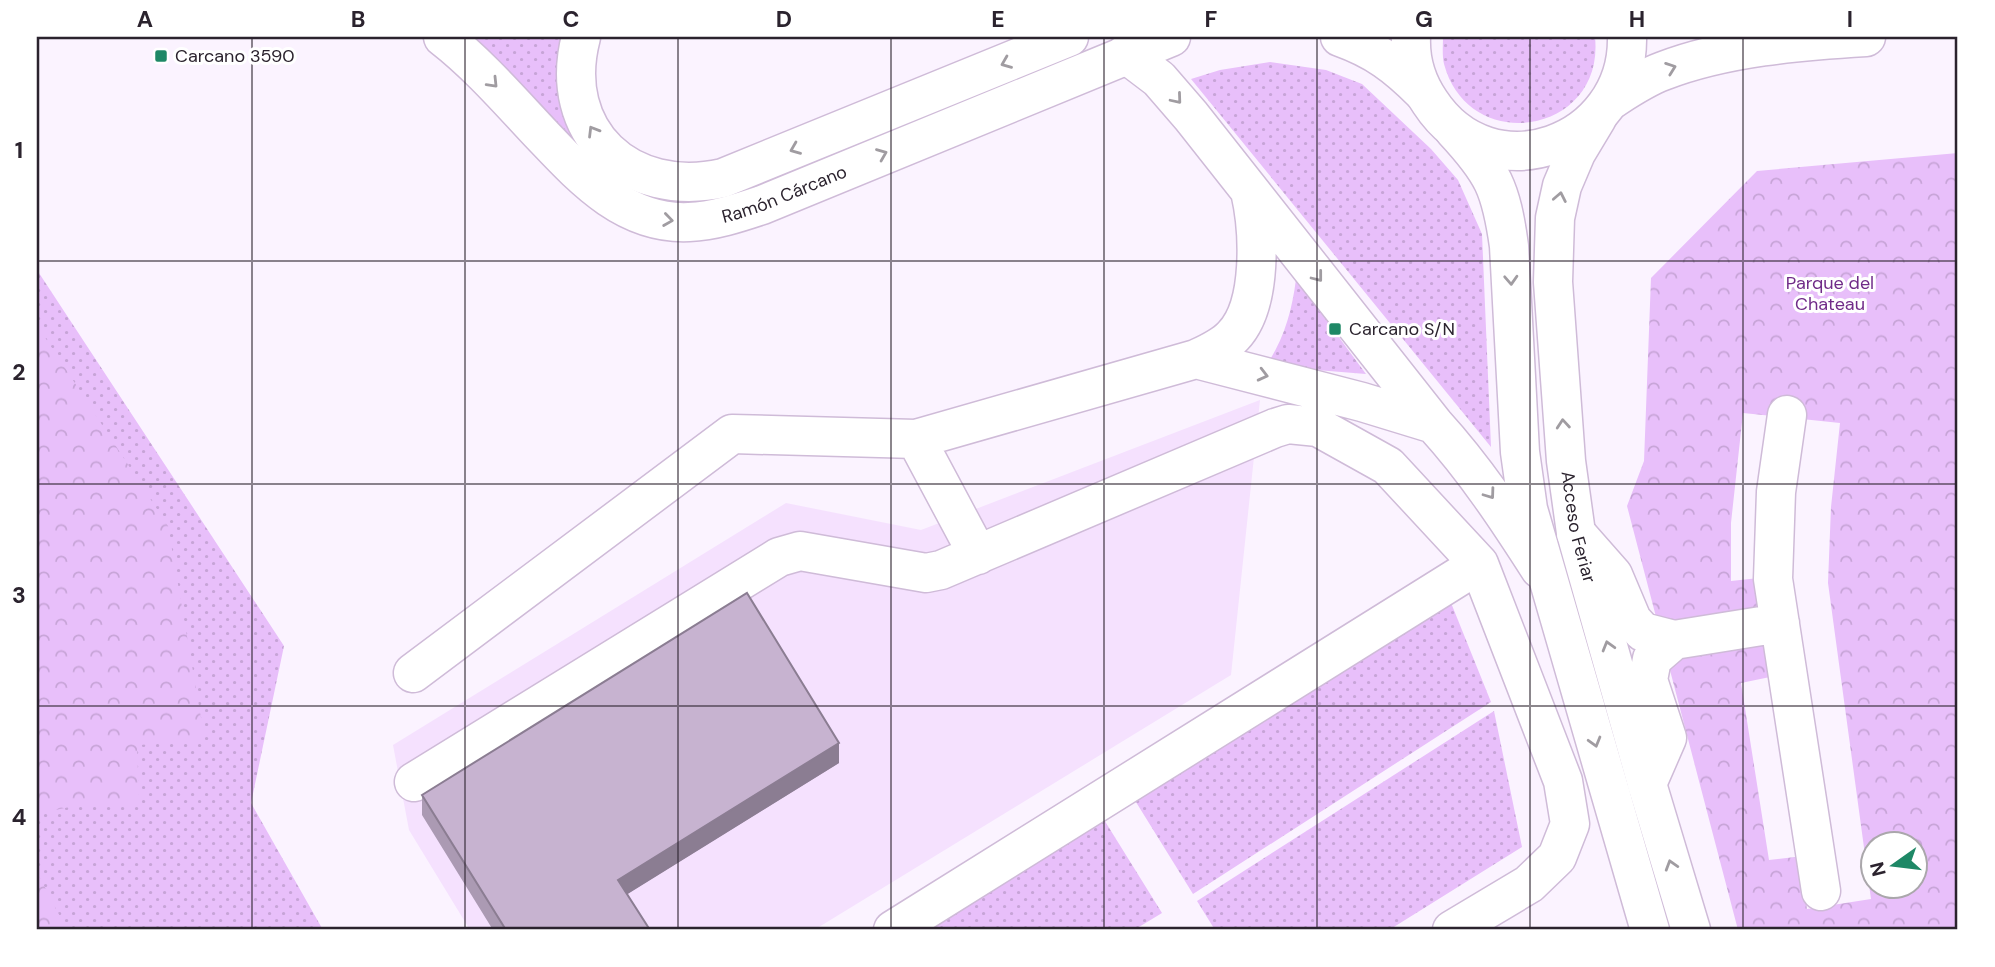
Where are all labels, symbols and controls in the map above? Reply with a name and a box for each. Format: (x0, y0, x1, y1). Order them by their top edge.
text: A (137, 4, 153, 34)
text: B (351, 4, 365, 34)
text: C (563, 4, 579, 34)
text: D (776, 4, 792, 34)
text: E (991, 4, 1005, 34)
text: F (1205, 4, 1218, 34)
text: G (1415, 4, 1433, 34)
text: H (1629, 4, 1645, 34)
text: I (1847, 4, 1853, 34)
place label: Carcano 3590 (175, 44, 295, 68)
marker: Carcano 3590 (153, 48, 169, 64)
one-way arrow (1001, 55, 1013, 69)
one-way arrow (1664, 62, 1676, 76)
one-way arrow (484, 75, 497, 88)
one-way arrow (1169, 91, 1181, 104)
one-way arrow (588, 126, 601, 139)
text: 1 (15, 135, 23, 165)
one-way arrow (790, 141, 803, 155)
one-way arrow (875, 148, 888, 162)
street label: Ramón Cárcano (719, 159, 850, 229)
one-way arrow (1551, 191, 1566, 203)
one-way arrow (662, 212, 674, 227)
one-way arrow (1310, 270, 1323, 282)
park label: Parque del Chateau (1786, 271, 1874, 316)
one-way arrow (1503, 275, 1518, 286)
place label: Carcano S/N (1349, 317, 1455, 341)
marker: Carcano S/N (1327, 321, 1343, 337)
text: 2 (12, 357, 26, 387)
one-way arrow (1257, 367, 1269, 381)
one-way arrow (1556, 418, 1571, 429)
street label: Acceso Feriar (1556, 469, 1602, 586)
one-way arrow (1482, 486, 1494, 499)
text: 3 (12, 580, 26, 610)
one-way arrow (1601, 641, 1616, 653)
one-way arrow (1587, 736, 1602, 748)
text: 4 (12, 802, 27, 832)
north arrow (1858, 830, 1928, 900)
one-way arrow (1665, 859, 1680, 871)
text: N (1864, 859, 1892, 879)

